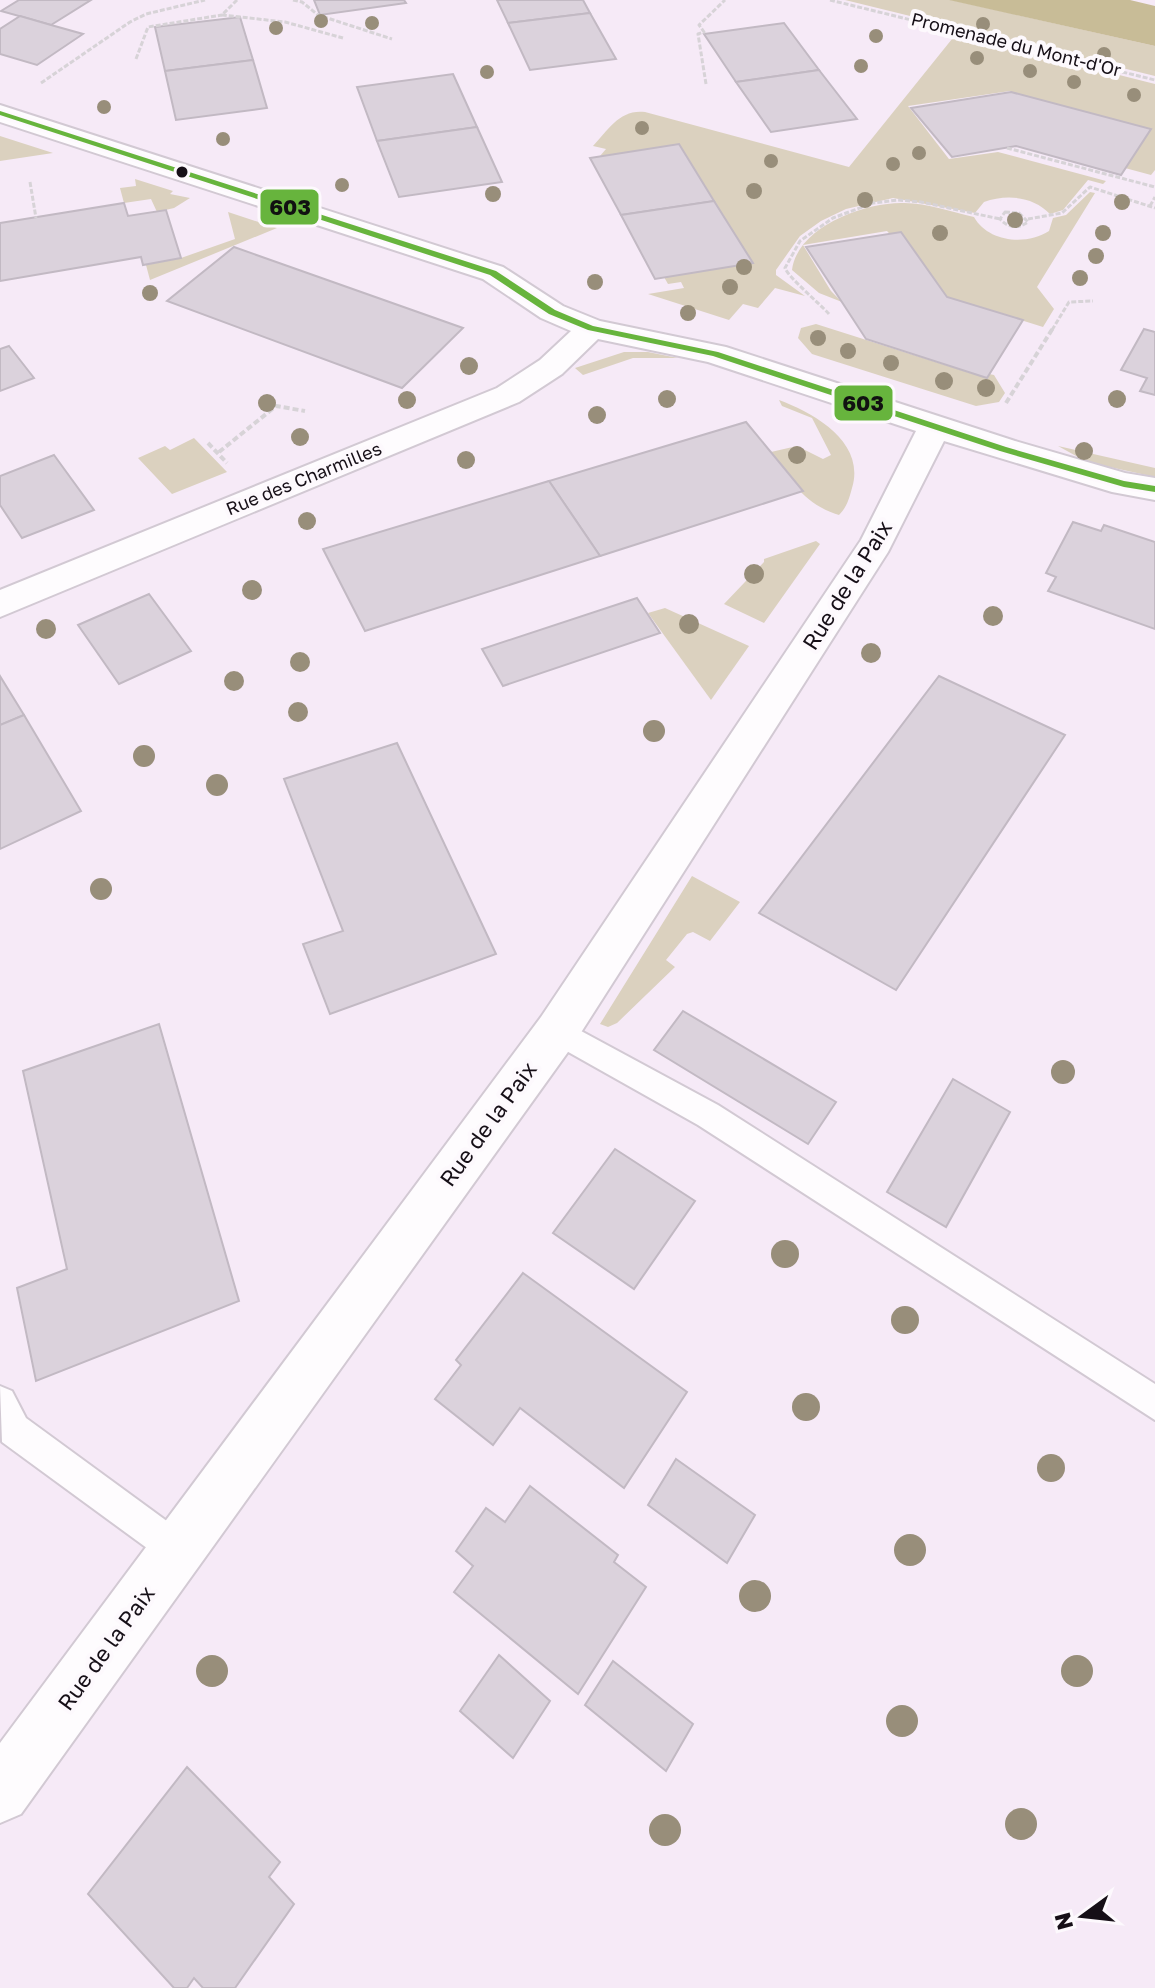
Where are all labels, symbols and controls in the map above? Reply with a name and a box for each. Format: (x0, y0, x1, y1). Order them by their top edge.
street label: Promenade du Mont-d'Or (909, 7, 1124, 81)
unlabelled marker (174, 164, 190, 180)
line badge: 603 (259, 188, 320, 226)
text: 603 (269, 193, 311, 220)
line badge: 603 (833, 384, 894, 422)
text: 603 (842, 389, 884, 416)
street label: Rue des Charmilles (223, 437, 385, 519)
street label: Rue de la Paix (796, 515, 897, 654)
street label: Rue de la Paix (433, 1056, 542, 1191)
street label: Rue de la Paix (51, 1580, 160, 1715)
north arrow (1043, 1876, 1123, 1956)
text: N (1048, 1910, 1078, 1933)

